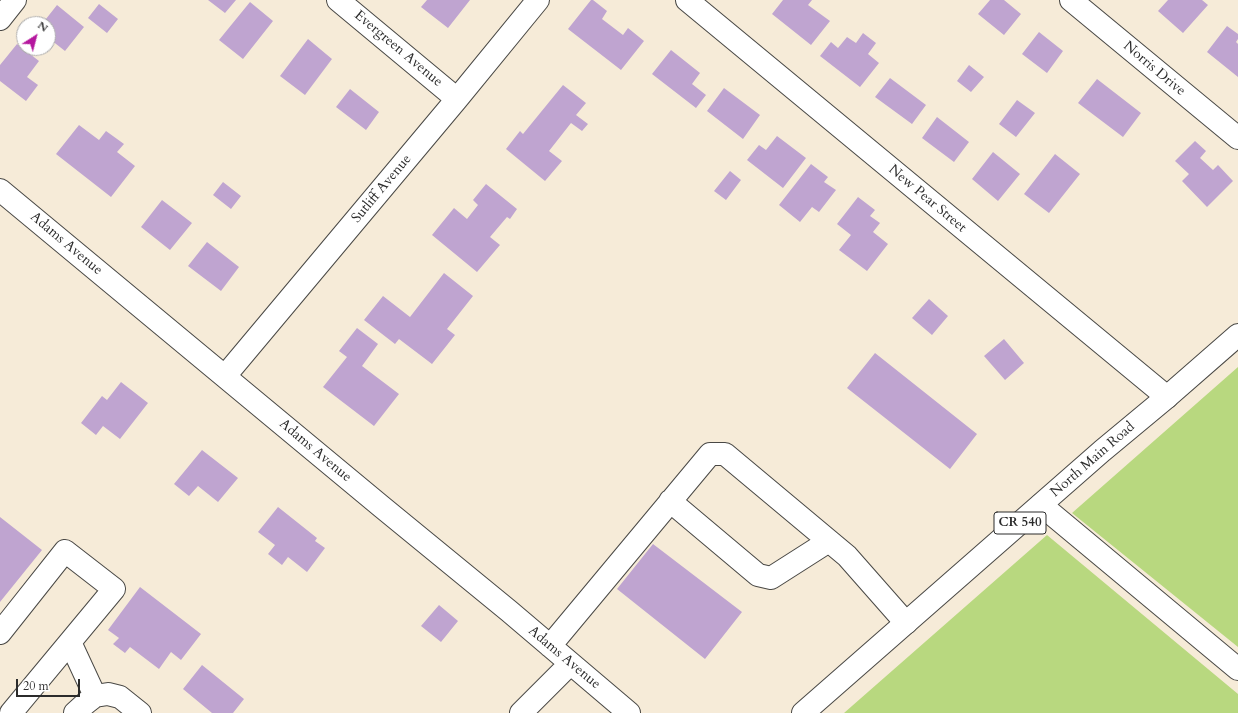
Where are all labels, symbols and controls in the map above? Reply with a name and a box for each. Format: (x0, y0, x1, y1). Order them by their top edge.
street label: Evergreen Avenue (350, 7, 446, 91)
north arrow (16, 16, 56, 56)
text: N (34, 18, 51, 36)
street label: Norris Drive (1120, 38, 1188, 100)
street label: Sutliff Avenue (349, 151, 415, 227)
street label: New Pear Street (885, 162, 969, 236)
street label: Adams Avenue (26, 209, 106, 279)
street label: Adams Avenue (275, 416, 355, 486)
street label: North Main Road (1047, 419, 1139, 501)
road number: CR 540 (994, 512, 1046, 534)
street label: Adams Avenue (524, 623, 604, 693)
scale bar (18, 671, 82, 697)
text: 20 m (23, 678, 49, 694)

